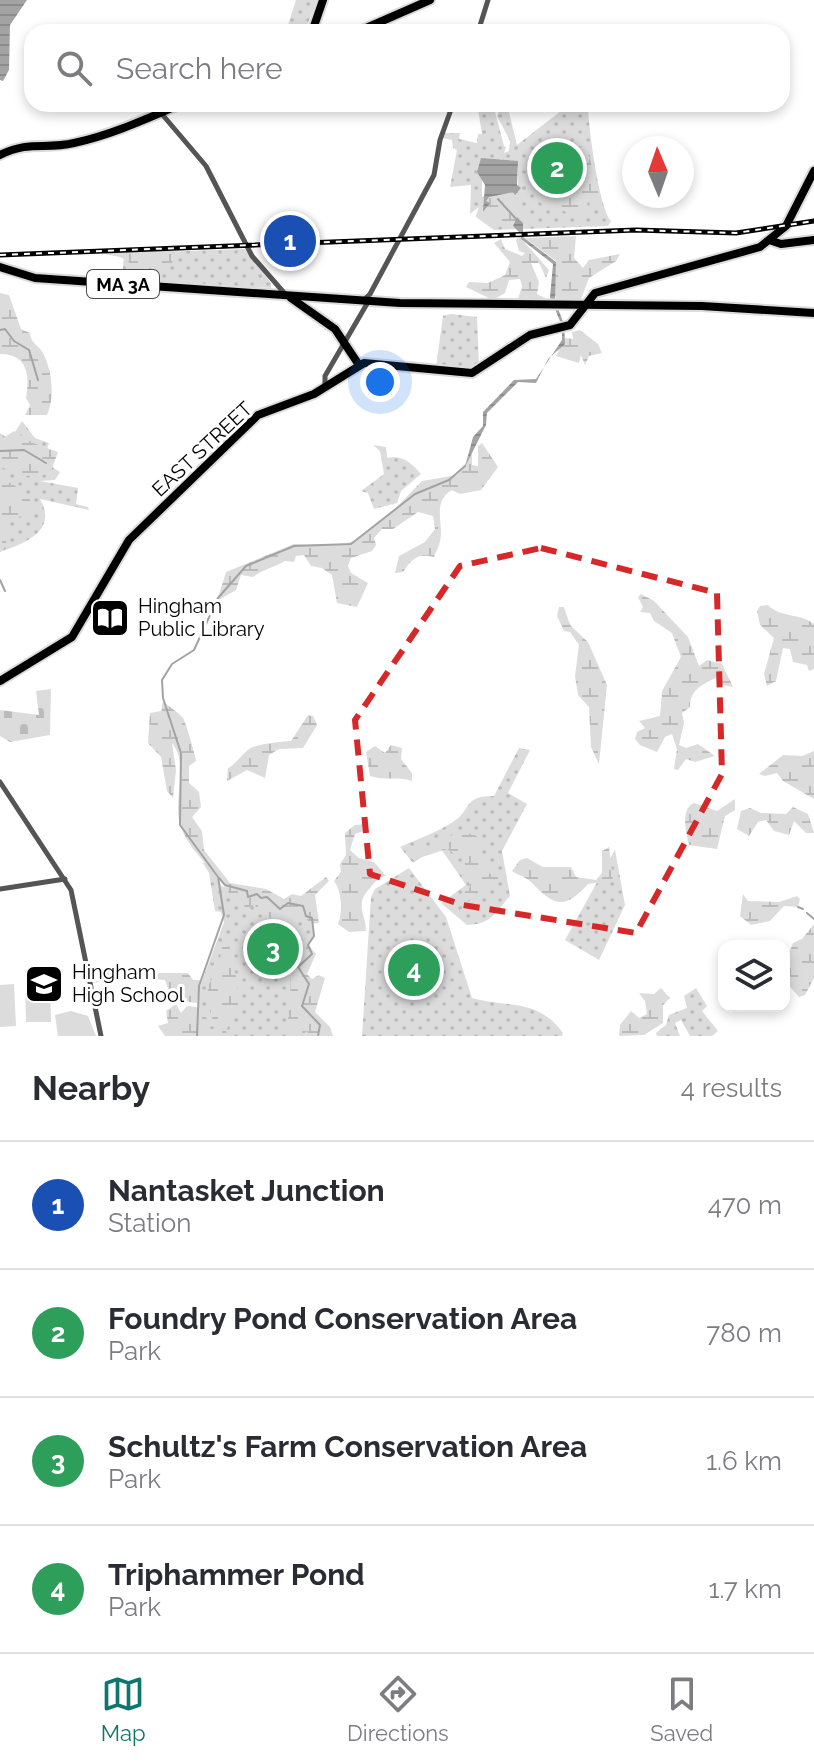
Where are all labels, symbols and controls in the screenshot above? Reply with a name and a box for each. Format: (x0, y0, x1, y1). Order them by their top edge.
search box (24, 24, 790, 112)
icon: search (52, 46, 96, 90)
text: Search here (116, 51, 283, 86)
north arrow (622, 136, 694, 208)
pin: 2 (531, 138, 583, 198)
pin: 1 (264, 211, 316, 271)
road number: MA 3A (87, 270, 159, 298)
your location (360, 362, 400, 402)
street label: EAST STREET (147, 396, 257, 502)
place label: Hingham Public Library (138, 594, 265, 641)
library icon: Hingham Public Library (89, 597, 131, 639)
pin: 3 (247, 919, 299, 979)
pin: 4 (388, 940, 440, 1000)
map controls (718, 940, 790, 1012)
button: layers (718, 940, 790, 1012)
place label: Hingham High School (72, 960, 185, 1007)
school or university icon: Hingham High School (23, 963, 65, 1005)
text: Nearby (32, 1068, 150, 1108)
text: 4 results (681, 1073, 782, 1103)
text: Nantasket Junction (108, 1173, 385, 1208)
text: 1 (52, 1190, 64, 1220)
text: 470 m (708, 1190, 782, 1220)
text: Station (108, 1208, 191, 1238)
text: Foundry Pond Conservation Area (108, 1301, 577, 1336)
text: 2 (51, 1318, 65, 1348)
text: 780 m (706, 1318, 782, 1348)
text: Park (108, 1336, 161, 1366)
text: Schultz's Farm Conservation Area (108, 1429, 587, 1464)
text: 3 (51, 1446, 65, 1476)
text: 1.6 km (706, 1446, 782, 1476)
text: Park (108, 1464, 161, 1494)
text: Triphammer Pond (108, 1557, 365, 1592)
text: 4 (51, 1574, 65, 1604)
text: 1.7 km (708, 1574, 782, 1604)
text: Park (108, 1592, 161, 1622)
tab: Map (101, 1672, 146, 1746)
tab: Directions (347, 1672, 449, 1746)
tab: Saved (650, 1672, 713, 1746)

